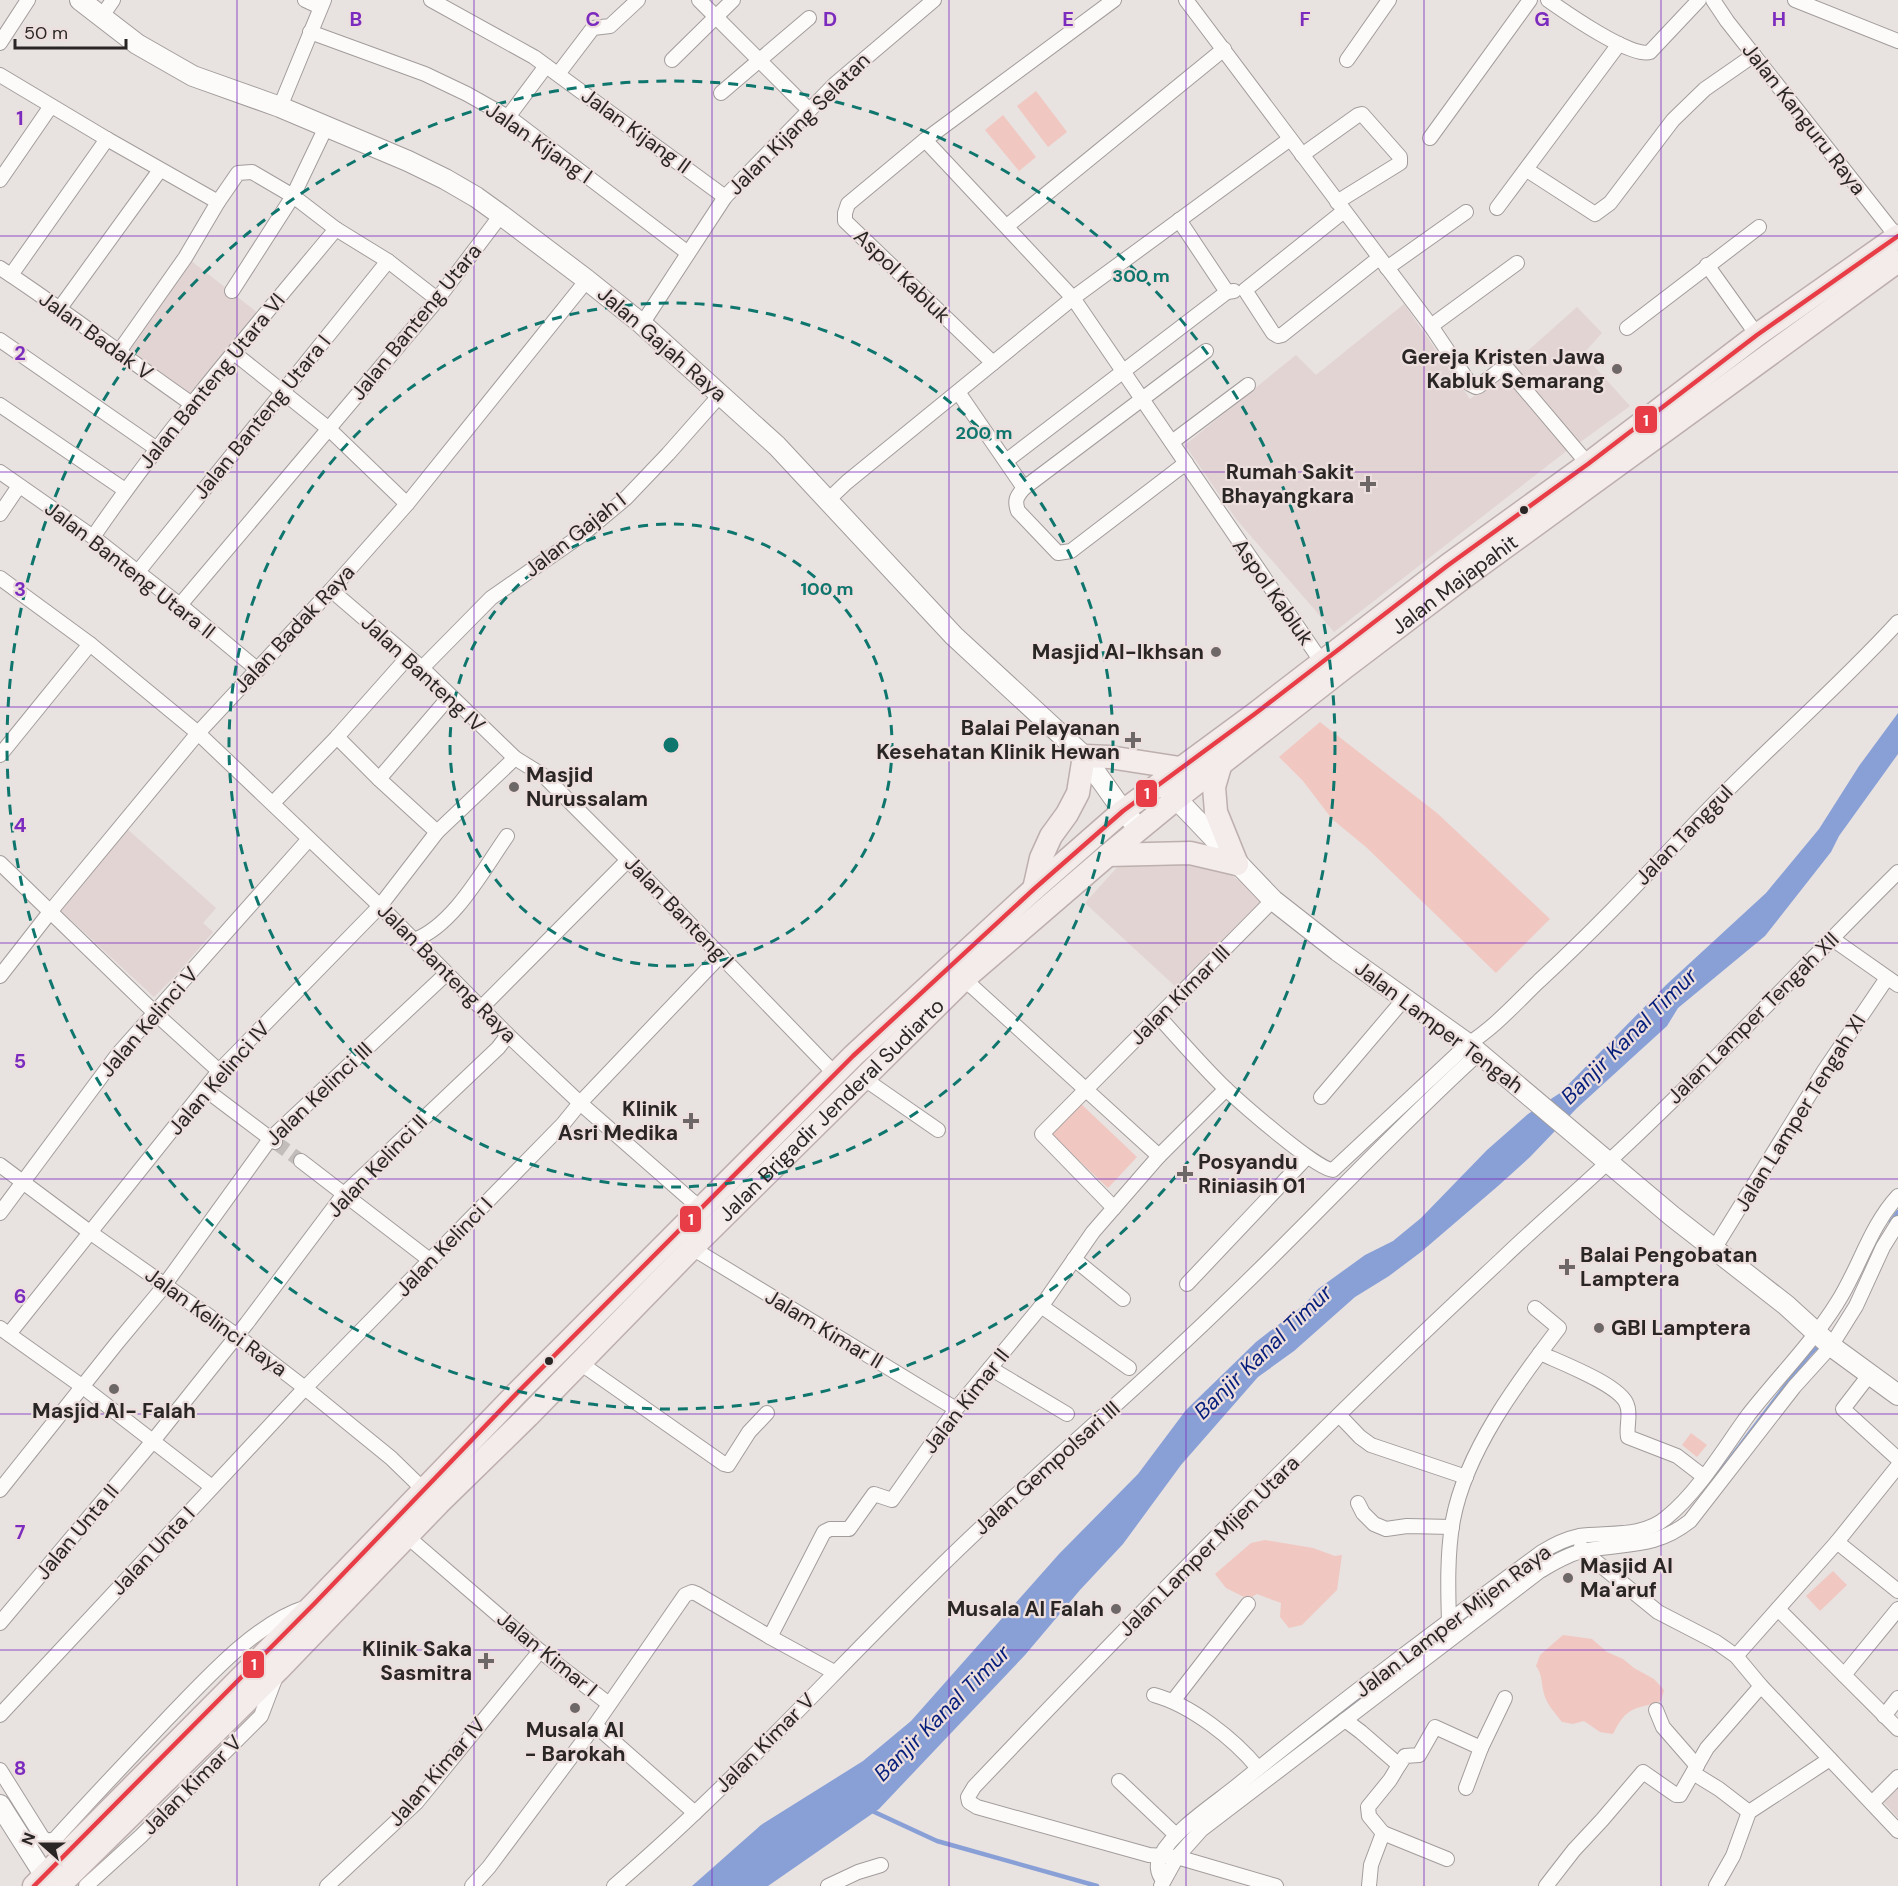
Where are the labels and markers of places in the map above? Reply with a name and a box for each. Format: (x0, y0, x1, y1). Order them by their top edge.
place label: Gereja Kristen Jawa Kabluk Semarang (1401, 343, 1605, 395)
marker: Gereja Kristen Jawa Kabluk Semarang (1610, 362, 1624, 376)
place label: Rumah Sakit Bhayangkara (1221, 458, 1354, 510)
marker: Rumah Sakit Bhayangkara (1359, 475, 1377, 493)
unlabelled marker (1518, 504, 1530, 516)
place label: Masjid Al-Ikhsan (1032, 638, 1204, 666)
marker: Masjid Al-Ikhsan (1209, 645, 1223, 659)
place label: Balai Pelayanan Kesehatan Klinik Hewan (876, 714, 1120, 766)
marker: Balai Pelayanan Kesehatan Klinik Hewan (1124, 731, 1142, 749)
centre of rings (661, 735, 681, 755)
place label: Masjid Nurussalam (526, 761, 648, 813)
marker: Masjid Nurussalam (507, 780, 521, 794)
place label: Klinik Asri Medika (558, 1095, 678, 1147)
marker: Klinik Asri Medika (682, 1112, 700, 1130)
place label: Posyandu Riniasih 01 (1198, 1148, 1305, 1200)
marker: Posyandu Riniasih 01 (1176, 1165, 1194, 1183)
place label: Balai Pengobatan Lamptera (1580, 1241, 1757, 1293)
marker: Balai Pengobatan Lamptera (1558, 1258, 1576, 1276)
place label: GBI Lamptera (1611, 1314, 1751, 1342)
marker: GBI Lamptera (1592, 1321, 1606, 1335)
unlabelled marker (543, 1355, 555, 1367)
marker: Masjid Al- Falah (107, 1382, 121, 1396)
place label: Masjid Al- Falah (32, 1397, 196, 1425)
place label: Masjid Al Ma'aruf (1580, 1552, 1673, 1604)
marker: Masjid Al Ma'aruf (1561, 1571, 1575, 1585)
place label: Musala Al Falah (947, 1595, 1104, 1623)
marker: Musala Al Falah (1109, 1602, 1123, 1616)
place label: Klinik Saka Sasmitra (362, 1635, 472, 1687)
marker: Klinik Saka Sasmitra (477, 1652, 495, 1670)
marker: Musala Al - Barokah (568, 1701, 582, 1715)
place label: Musala Al - Barokah (525, 1716, 626, 1768)

